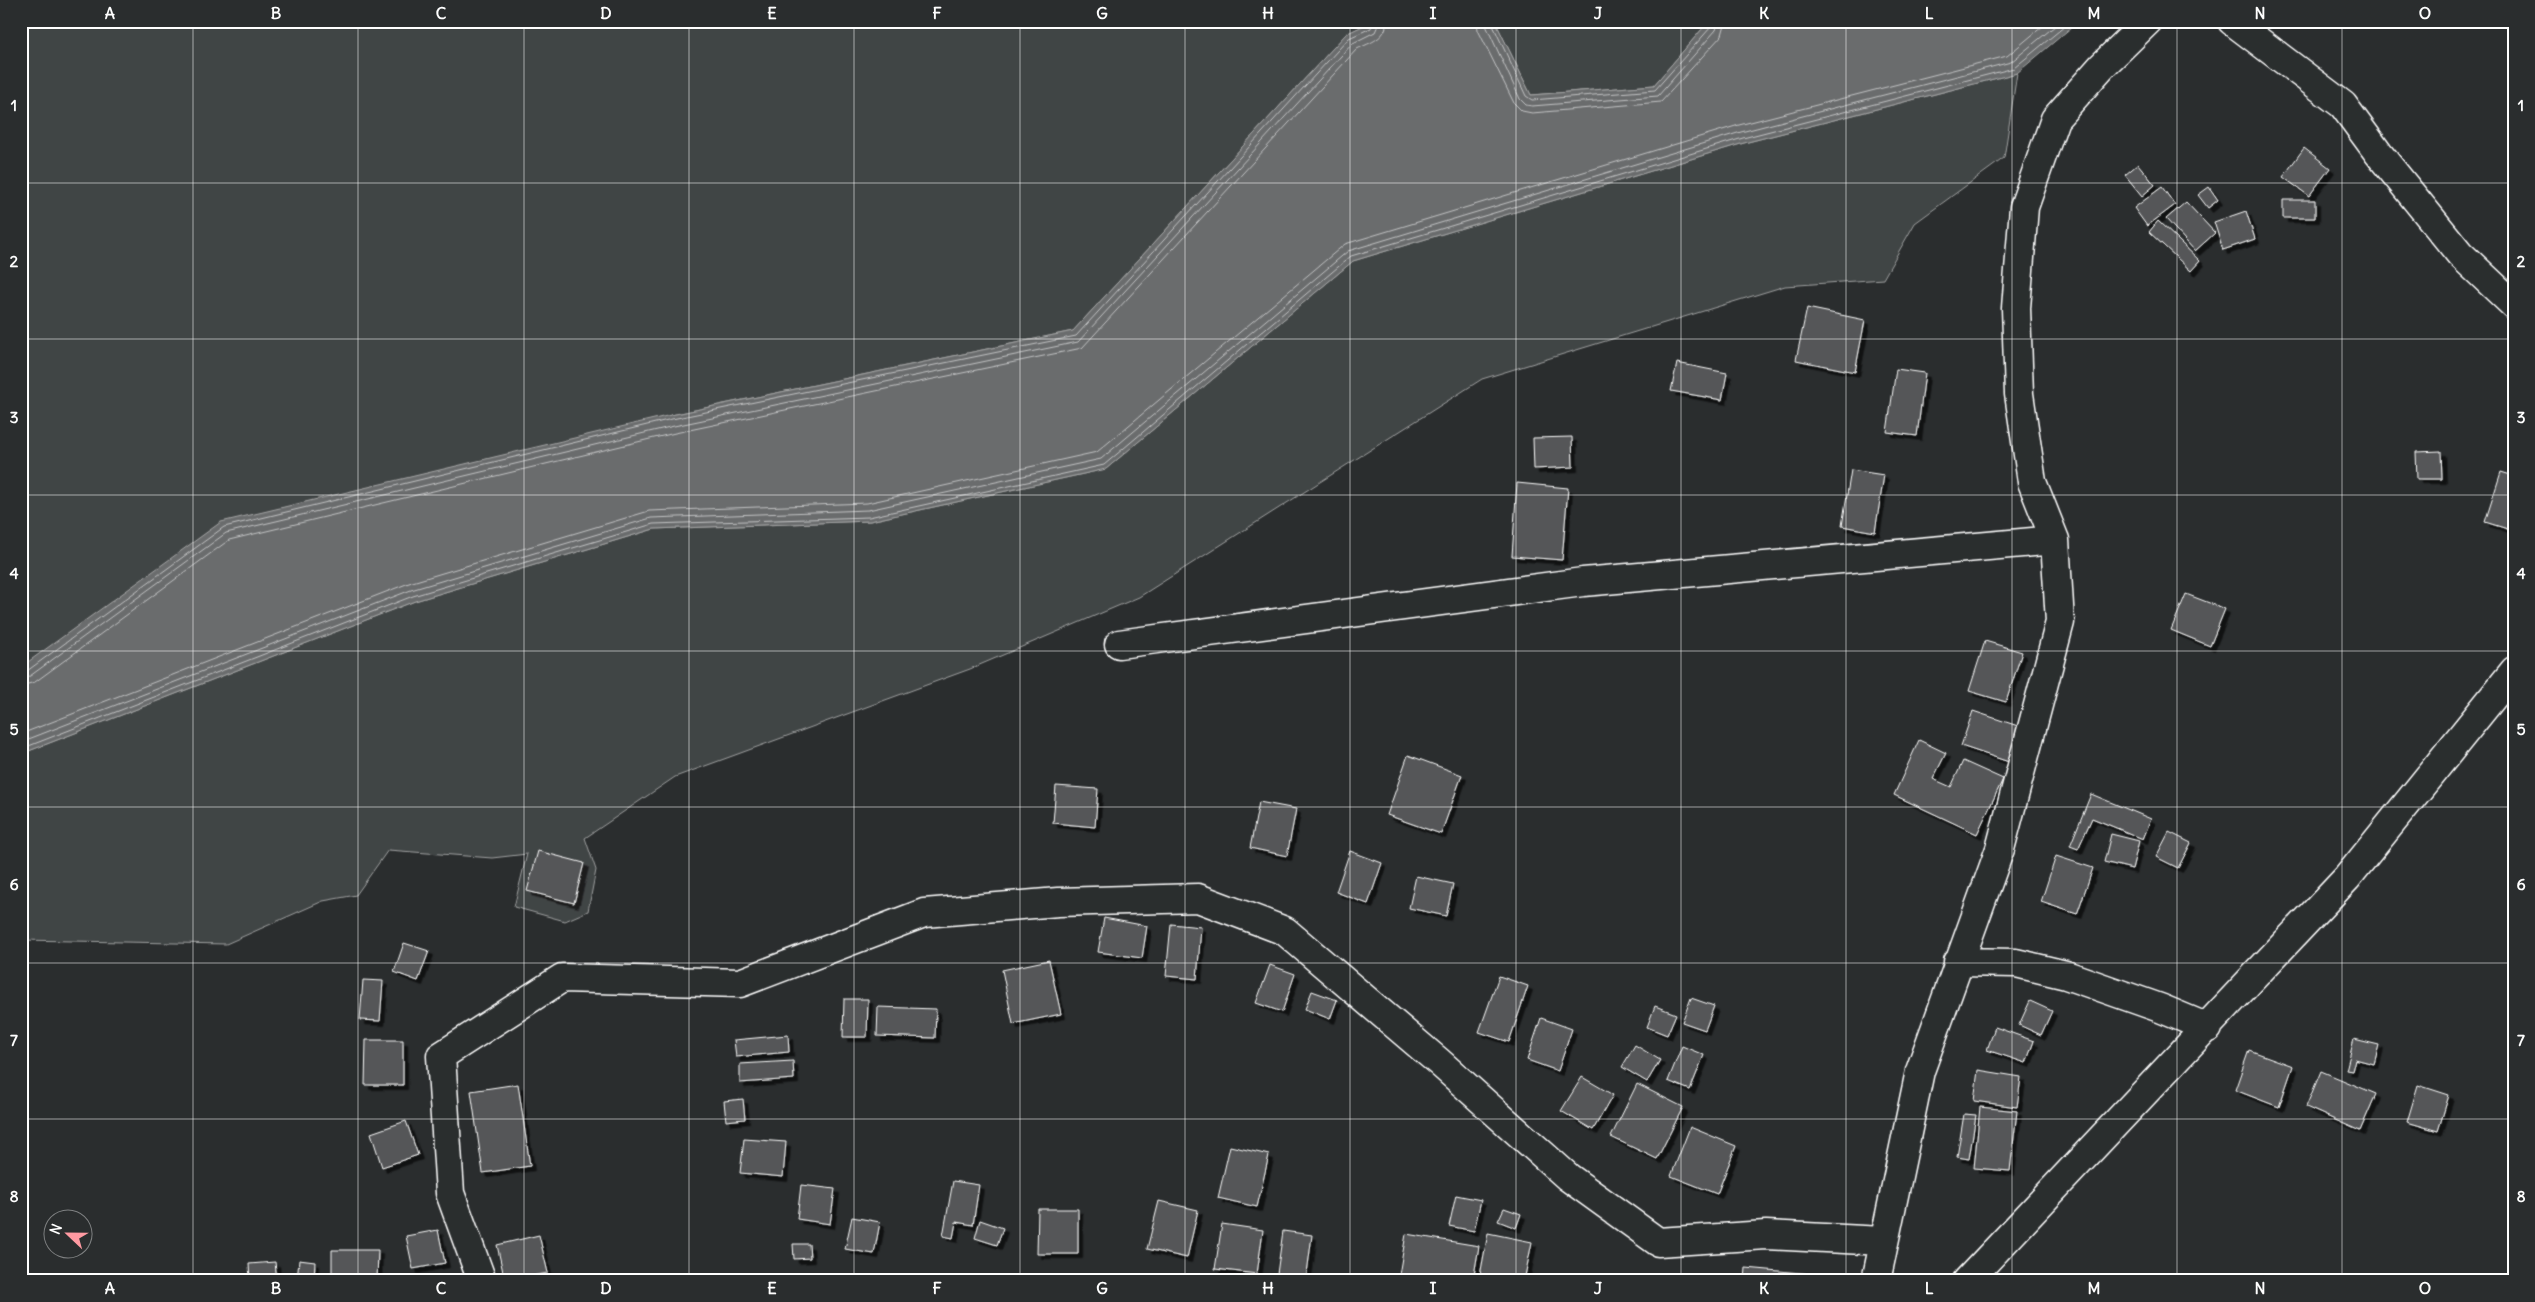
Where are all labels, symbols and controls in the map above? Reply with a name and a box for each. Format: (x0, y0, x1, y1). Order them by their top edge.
text: A (105, 3, 115, 23)
text: B (271, 3, 282, 23)
text: C (436, 3, 447, 23)
text: D (600, 3, 612, 23)
text: E (767, 3, 777, 23)
text: F (932, 3, 942, 23)
text: G (1096, 3, 1108, 23)
text: H (1262, 3, 1274, 23)
text: I (1430, 3, 1437, 23)
text: J (1594, 3, 1603, 23)
text: K (1759, 3, 1769, 23)
text: L (1925, 3, 1934, 23)
text: M (2088, 3, 2101, 23)
text: N (2254, 3, 2266, 23)
text: O (2419, 3, 2431, 23)
text: 1 (11, 95, 17, 115)
text: 1 (2518, 95, 2524, 115)
text: 2 (10, 251, 19, 271)
text: 2 (2517, 251, 2526, 271)
text: 3 (9, 407, 19, 427)
text: 3 (2516, 407, 2526, 427)
text: 4 (9, 563, 19, 583)
text: 4 (2516, 563, 2526, 583)
text: 5 (9, 719, 19, 739)
text: 5 (2516, 719, 2526, 739)
text: 6 (9, 874, 19, 894)
text: 6 (2516, 874, 2526, 894)
text: 7 (10, 1030, 18, 1050)
text: 7 (2517, 1030, 2525, 1050)
text: 8 (9, 1186, 19, 1206)
text: 8 (2516, 1186, 2526, 1206)
north arrow (42, 1210, 92, 1260)
text: N (46, 1221, 66, 1237)
text: A (105, 1278, 115, 1298)
text: B (271, 1278, 282, 1298)
text: C (436, 1278, 447, 1298)
text: D (600, 1278, 612, 1298)
text: E (767, 1278, 777, 1298)
text: F (932, 1278, 942, 1298)
text: G (1096, 1278, 1108, 1298)
text: H (1262, 1278, 1274, 1298)
text: I (1430, 1278, 1437, 1298)
text: J (1594, 1278, 1603, 1298)
text: K (1759, 1278, 1769, 1298)
text: L (1925, 1278, 1934, 1298)
text: M (2088, 1278, 2101, 1298)
text: N (2254, 1278, 2266, 1298)
text: O (2419, 1278, 2431, 1298)

